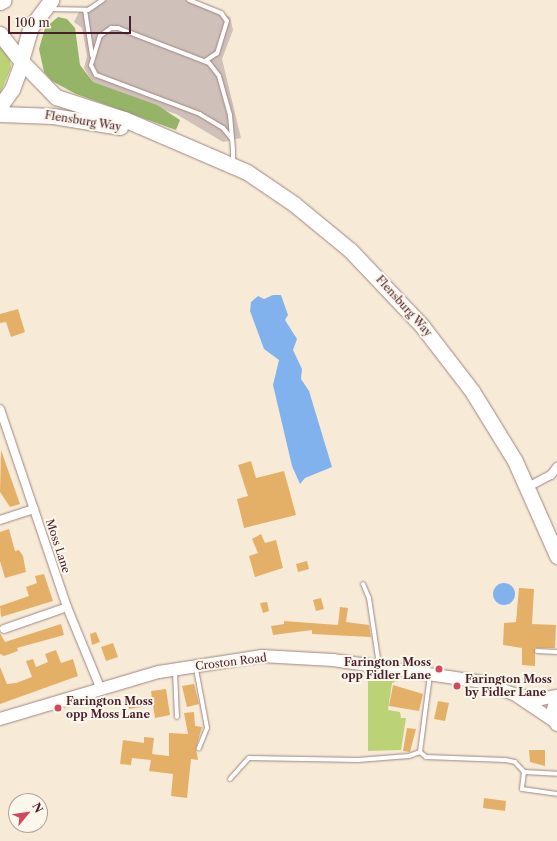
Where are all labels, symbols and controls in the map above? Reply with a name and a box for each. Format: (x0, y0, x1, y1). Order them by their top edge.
scale bar (10, 8, 133, 34)
text: 100 m (15, 15, 50, 30)
street label: Flensburg Way (44, 108, 122, 134)
street label: Flensburg Way (373, 273, 435, 339)
street label: Moss Lane (43, 517, 73, 575)
street label: Croston Road (194, 651, 268, 673)
place label: Farington Moss opp Fidler Lane (341, 656, 431, 682)
marker: Farington Moss opp Fidler Lane (434, 664, 444, 674)
place label: Farington Moss by Fidler Lane (465, 673, 552, 699)
marker: Farington Moss by Fidler Lane (452, 681, 462, 691)
place label: Farington Moss opp Moss Lane (66, 695, 153, 721)
marker: Farington Moss opp Moss Lane (53, 703, 63, 713)
north arrow (8, 793, 48, 833)
text: N (29, 800, 46, 815)

